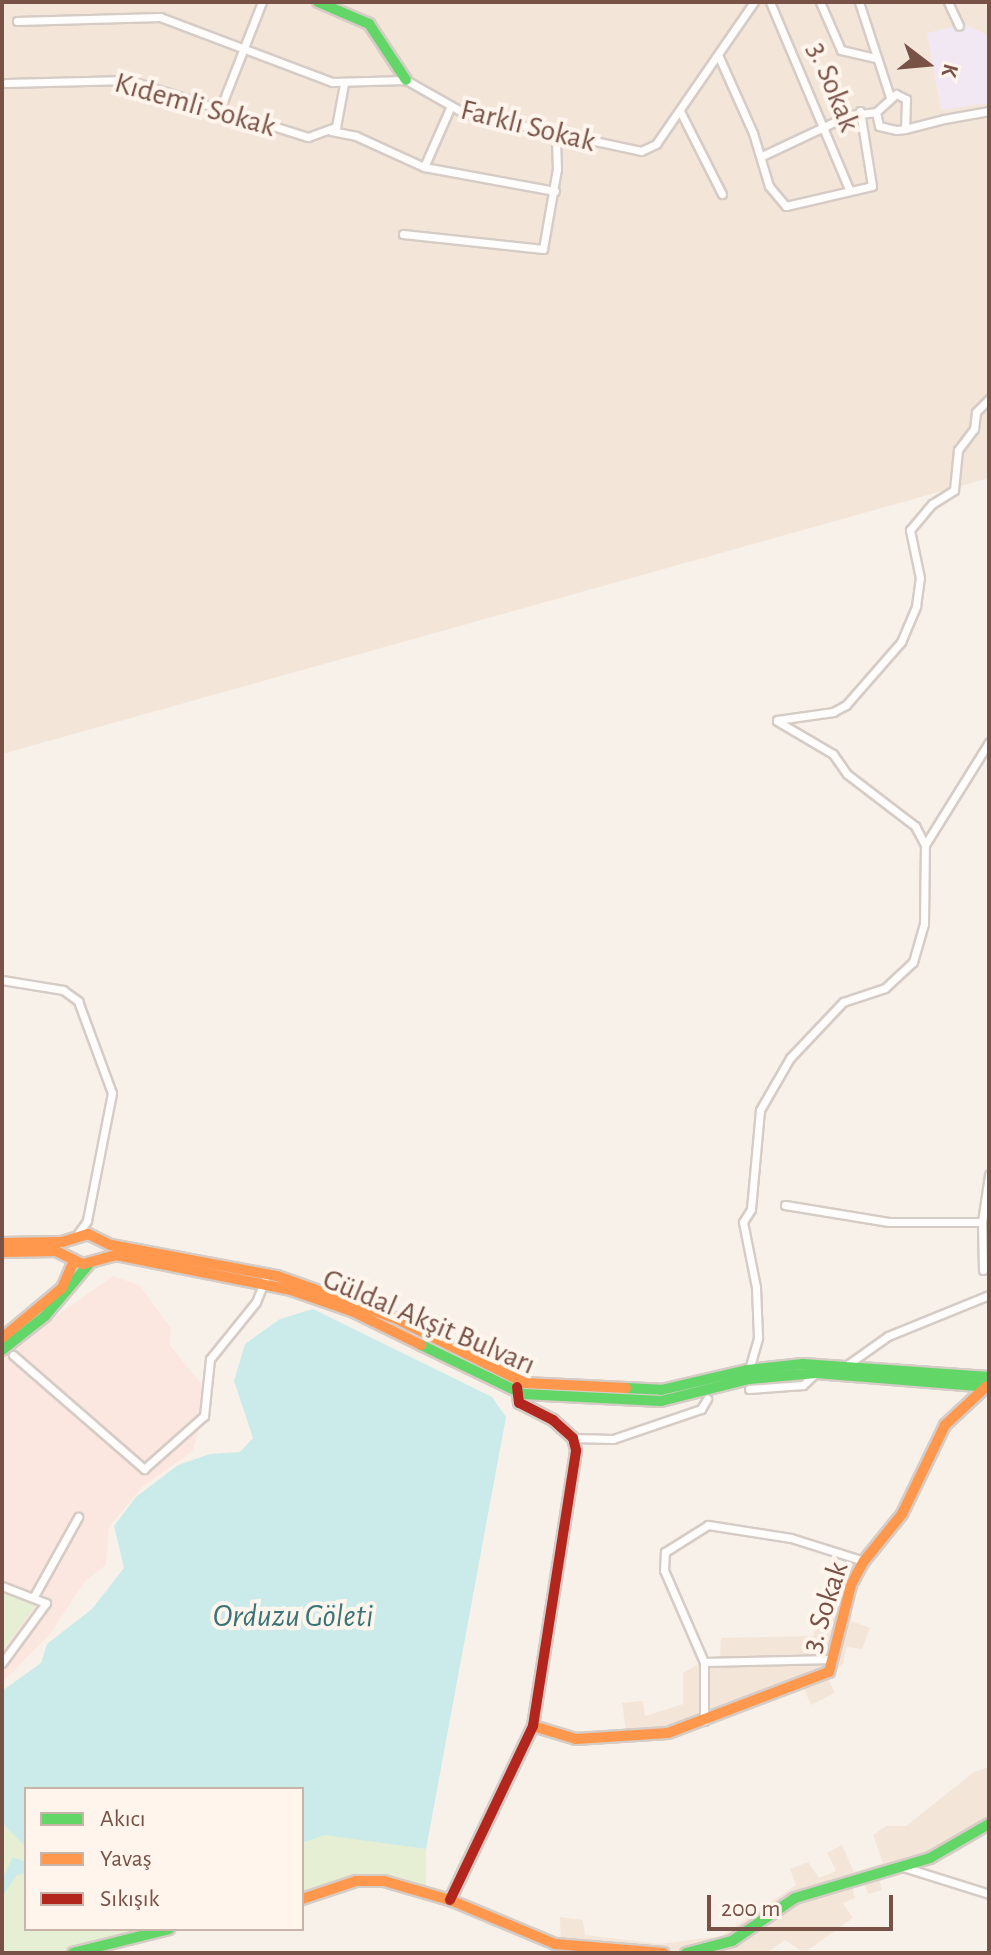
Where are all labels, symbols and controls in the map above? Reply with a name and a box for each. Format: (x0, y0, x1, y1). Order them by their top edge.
north arrow (887, 24, 967, 104)
street label: 3. Sokak (799, 37, 867, 137)
text: K (938, 61, 962, 80)
street label: Kıdemli Sokak (110, 65, 280, 145)
street label: Farklı Sokak (457, 92, 599, 160)
street label: Güldal Akşit Bulvarı (317, 1261, 541, 1383)
street label: 3. Sokak (793, 1557, 857, 1657)
water label: Orduzu Göleti (213, 1597, 373, 1635)
legend (24, 1787, 304, 1931)
text: Akıcı (100, 1807, 146, 1831)
text: Yavaş (100, 1847, 152, 1871)
scale bar (711, 1879, 897, 1929)
text: Sıkışık (100, 1887, 160, 1911)
text: 200 m (721, 1897, 780, 1921)

